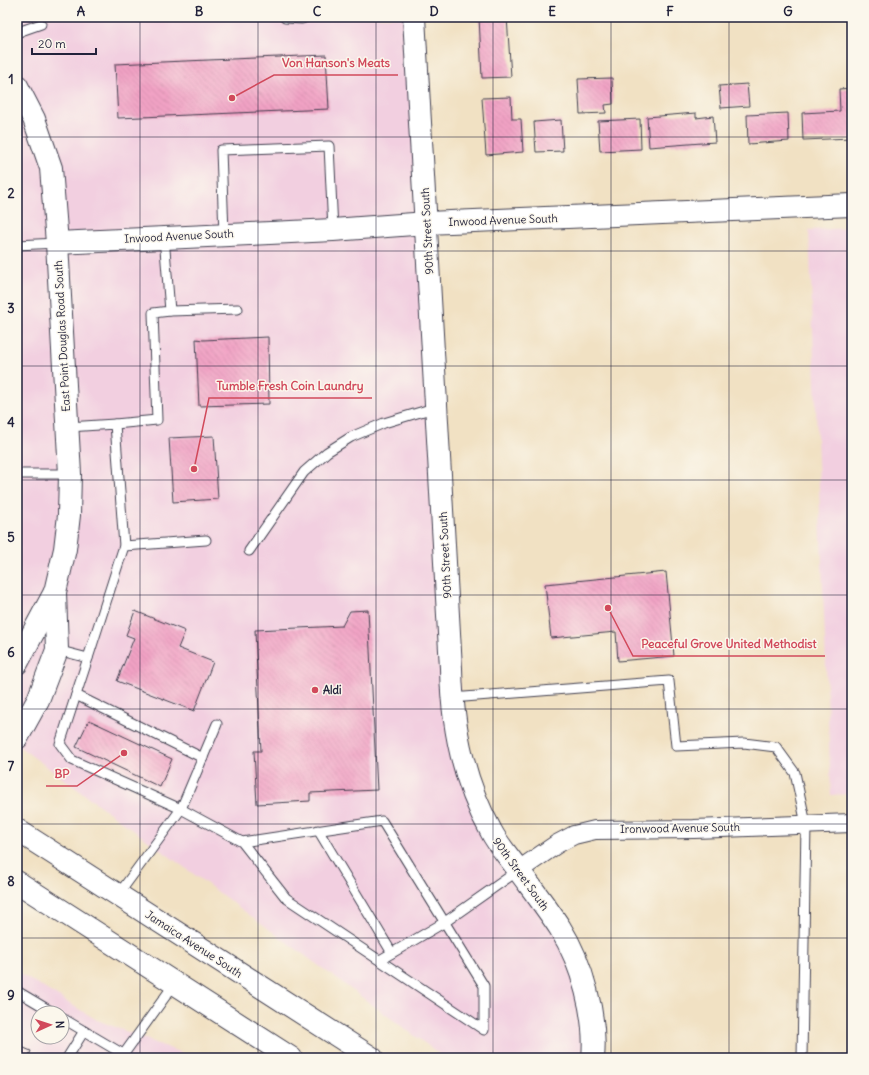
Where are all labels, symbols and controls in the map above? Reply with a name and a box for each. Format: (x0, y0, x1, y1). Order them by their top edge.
text: A (77, 3, 86, 20)
text: B (195, 3, 204, 20)
text: C (313, 3, 322, 20)
text: D (429, 3, 439, 20)
text: E (548, 3, 556, 20)
text: F (666, 3, 674, 20)
text: G (783, 3, 793, 20)
scale bar (32, 30, 96, 56)
text: 20 m (38, 36, 66, 51)
callout: Von Hanson's Meats (274, 51, 398, 75)
text: Von Hanson's Meats (282, 55, 391, 70)
text: 1 (8, 71, 14, 88)
text: 2 (7, 185, 15, 202)
street label: 90th Street South (418, 187, 436, 275)
street label: Inwood Avenue South (448, 211, 558, 229)
street label: Inwood Avenue South (124, 226, 234, 246)
street label: East Point Douglas Road South (51, 260, 73, 412)
text: 3 (7, 300, 15, 317)
callout: Tumble Fresh Coin Laundry (209, 374, 372, 398)
text: Tumble Fresh Coin Laundry (216, 378, 364, 394)
text: 4 (7, 414, 15, 431)
street label: 90th Street South (436, 511, 454, 599)
text: 5 (7, 529, 15, 546)
callout: Peaceful Grove United Methodist (633, 632, 825, 656)
text: Peaceful Grove United Methodist (641, 636, 818, 651)
text: 6 (7, 644, 15, 661)
place label: Aldi (323, 683, 341, 697)
marker: Aldi (310, 685, 320, 695)
text: 7 (8, 758, 15, 775)
callout: BP (46, 762, 77, 786)
text: BP (54, 766, 70, 781)
street label: Ironwood Avenue South (620, 820, 740, 836)
street label: 90th Street South (490, 835, 552, 913)
text: 8 (7, 873, 15, 890)
street label: Jamaica Avenue South (143, 907, 245, 981)
text: 9 (7, 987, 15, 1004)
north arrow (30, 1005, 70, 1045)
text: N (53, 1020, 67, 1029)

